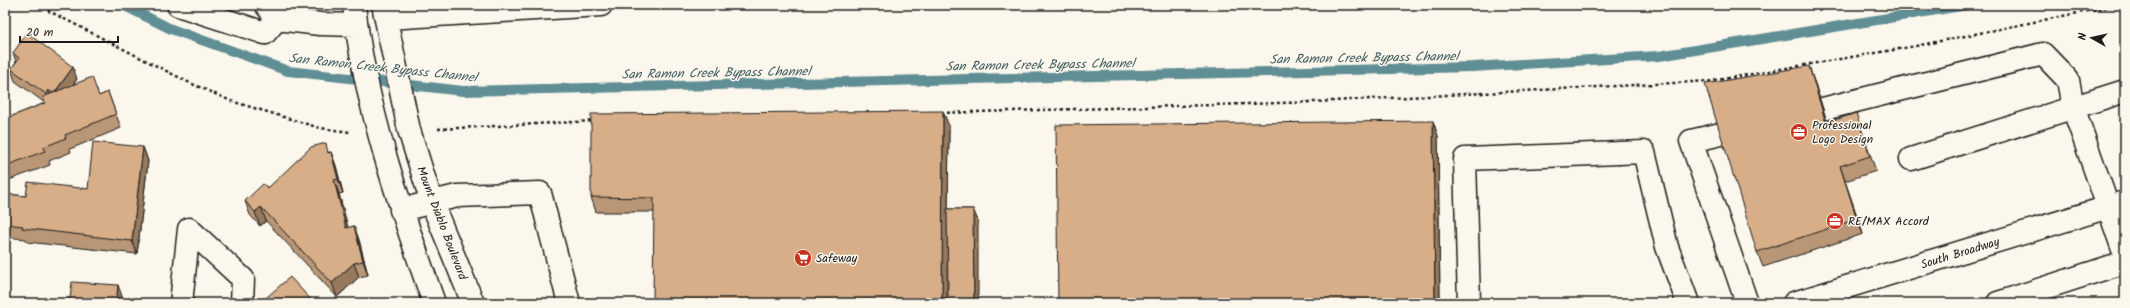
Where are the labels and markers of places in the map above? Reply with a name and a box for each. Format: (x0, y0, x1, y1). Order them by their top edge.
place label: Professional Logo Design (1812, 116, 1873, 149)
office icon: Professional Logo Design (1789, 122, 1809, 142)
office icon: RE/MAX Accord (1825, 211, 1845, 231)
place label: RE/MAX Accord (1848, 212, 1930, 231)
supermarket icon: Safeway (793, 248, 813, 268)
place label: Safeway (816, 249, 858, 268)

